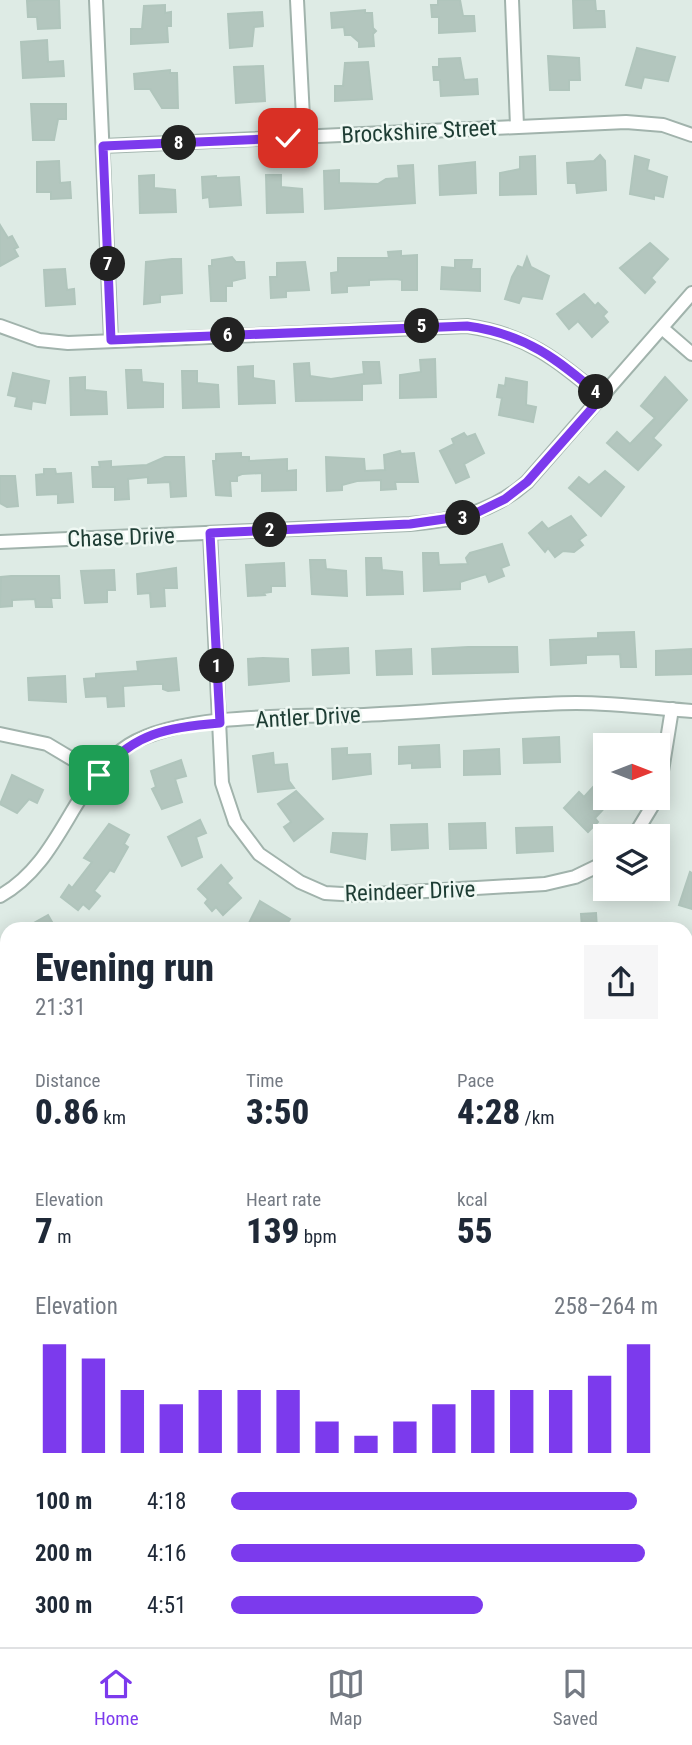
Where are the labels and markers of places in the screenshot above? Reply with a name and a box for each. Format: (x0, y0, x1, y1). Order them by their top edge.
pin (258, 108, 318, 168)
pin: 8 (162, 125, 196, 160)
pin: 7 (90, 246, 126, 282)
pin: 5 (404, 308, 440, 344)
pin: 6 (210, 318, 246, 352)
pin: 4 (578, 374, 614, 410)
pin: 3 (446, 500, 480, 536)
pin: 2 (252, 512, 288, 548)
pin: 1 (200, 648, 234, 684)
pin (69, 745, 129, 805)

